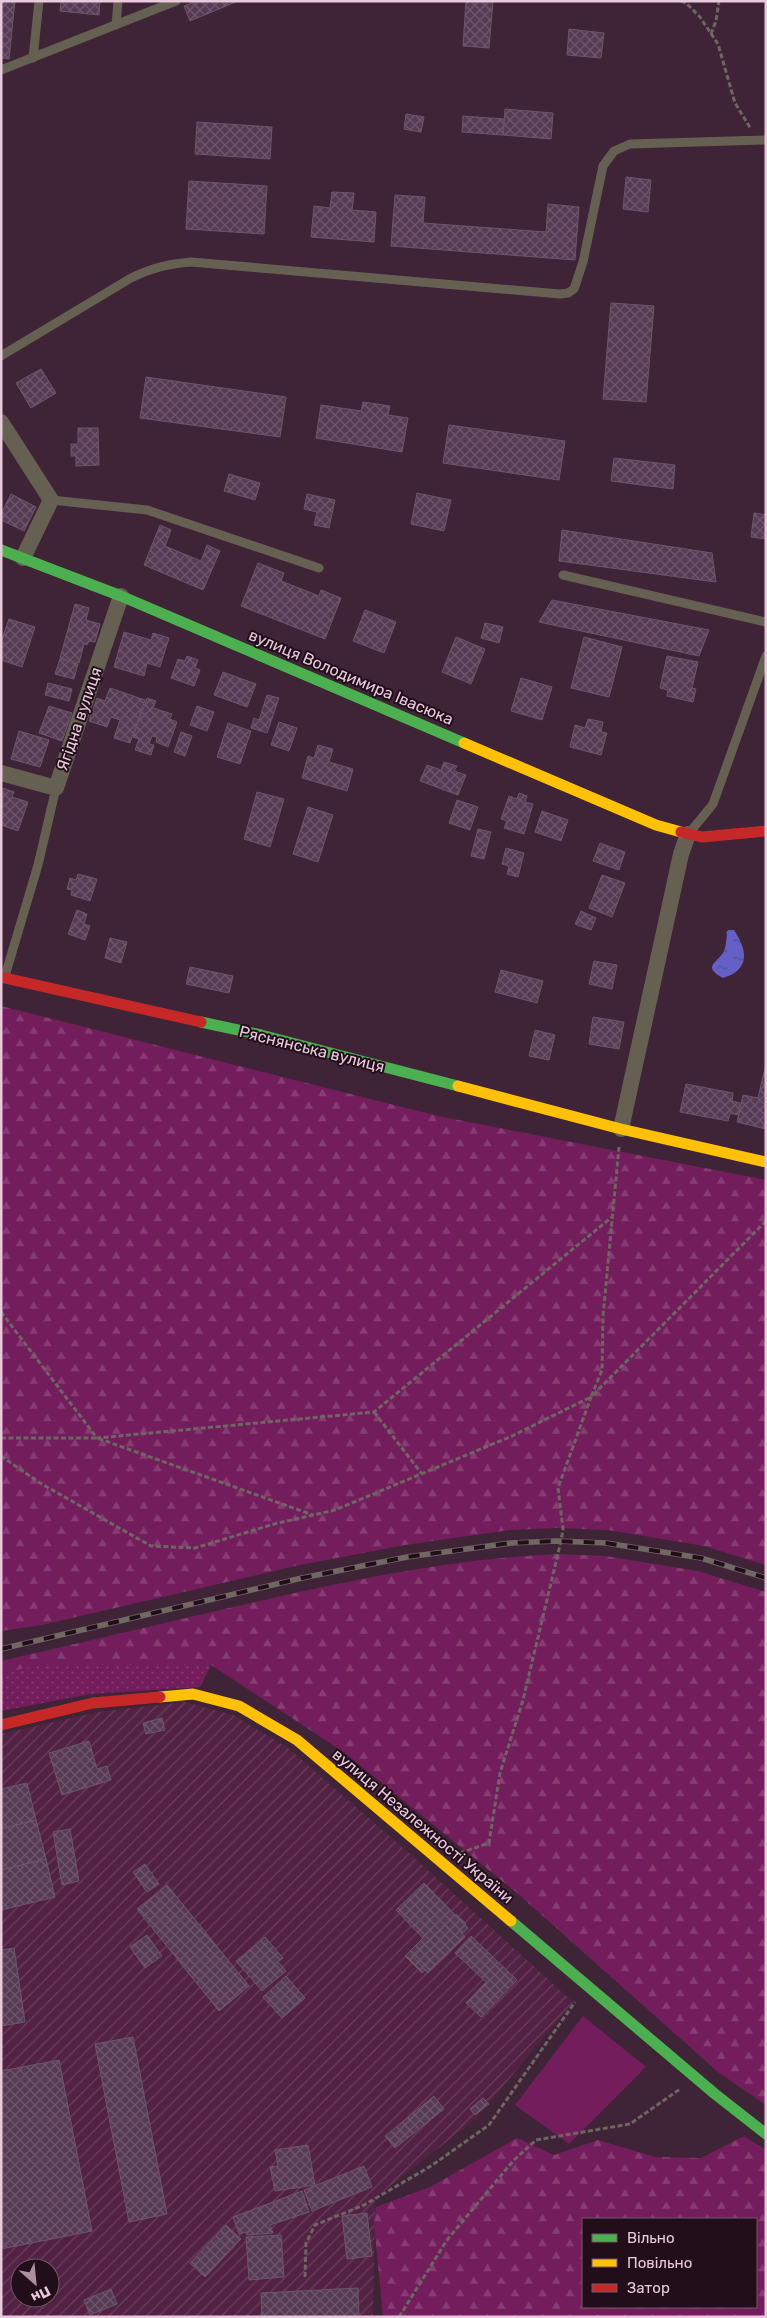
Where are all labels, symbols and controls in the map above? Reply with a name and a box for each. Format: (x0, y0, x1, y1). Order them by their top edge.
street label: вулиця Володимира Івасюка (246, 625, 456, 729)
street label: Ягідна вулиця (52, 665, 106, 773)
street label: Ряснянська вулиця (237, 1022, 387, 1076)
street label: вулиця Незалежності України (329, 1745, 517, 1907)
legend (582, 2218, 757, 2308)
text: Вільно (627, 2229, 675, 2247)
text: Повільно (627, 2254, 692, 2272)
north arrow (10, 2258, 60, 2308)
text: Затор (627, 2279, 670, 2297)
text: Пн (28, 2282, 53, 2306)

